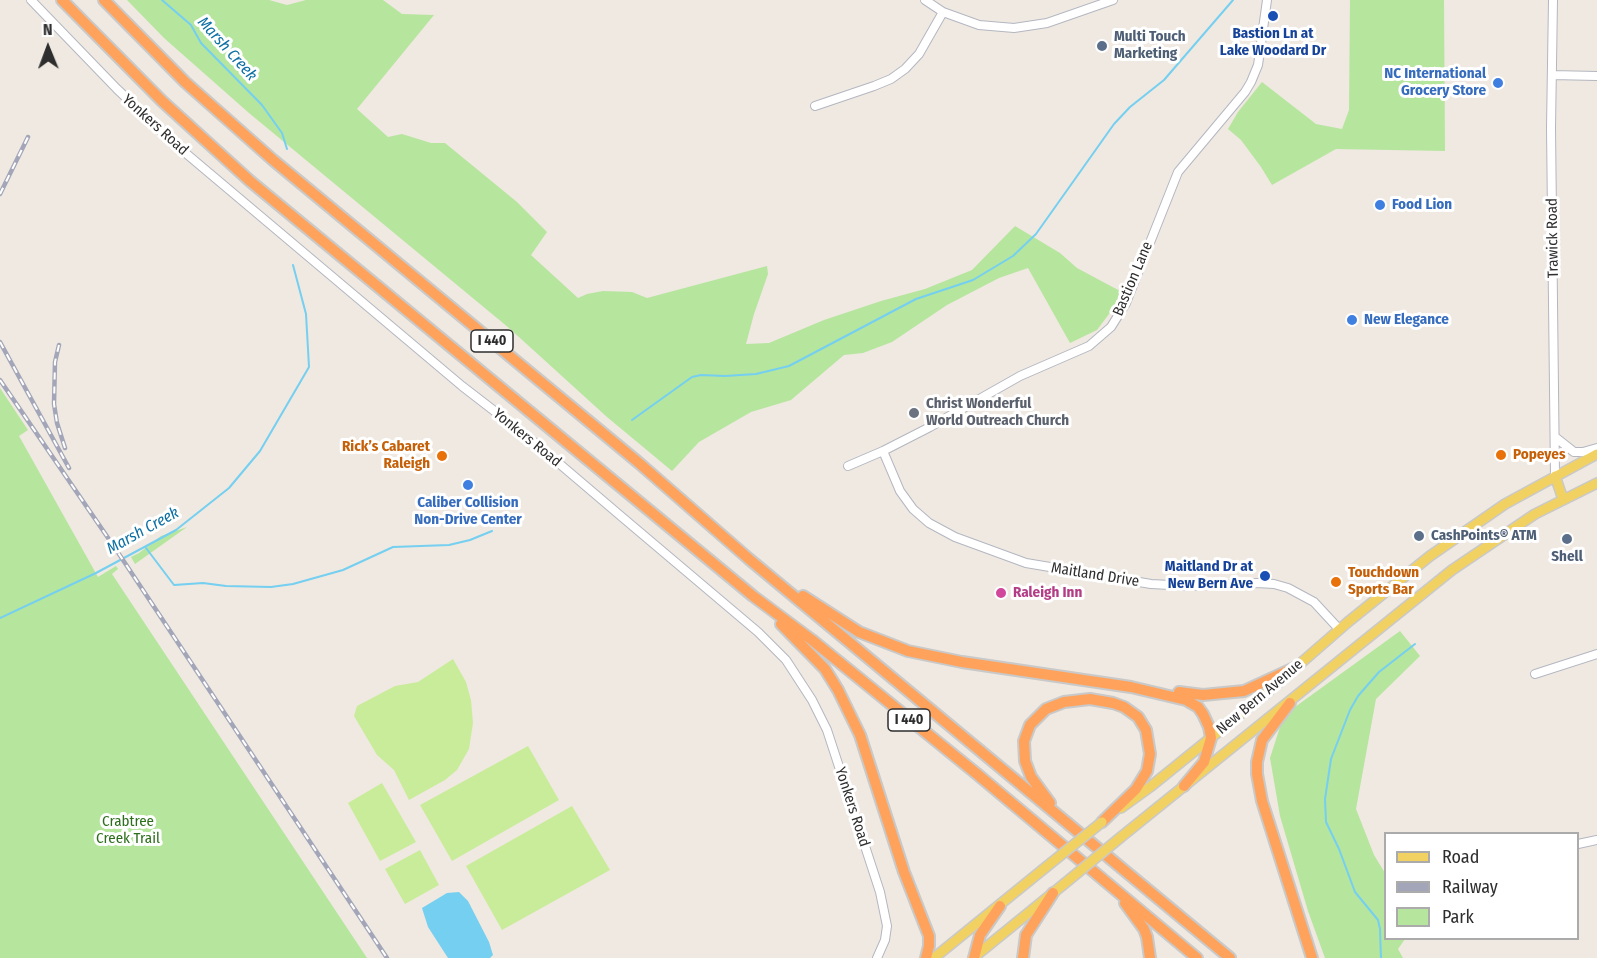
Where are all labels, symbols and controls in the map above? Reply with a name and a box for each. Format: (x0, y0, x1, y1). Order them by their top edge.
marker: Bastion Ln at Lake Woodard Dr (1266, 9, 1280, 23)
water label: Marsh Creek (193, 13, 261, 85)
north arrow (18, 18, 78, 78)
text: N (43, 20, 53, 39)
place label: Bastion Ln at Lake Woodard Dr (1220, 25, 1326, 60)
place label: Multi Touch Marketing (1114, 28, 1186, 63)
marker: Multi Touch Marketing (1095, 39, 1109, 53)
place label: NC International Grocery Store (1384, 65, 1486, 100)
marker: NC International Grocery Store (1491, 76, 1505, 90)
street label: Yonkers Road (118, 91, 192, 159)
place label: Food Lion (1392, 196, 1452, 214)
marker: Food Lion (1373, 198, 1387, 212)
street label: Trawick Road (1543, 198, 1563, 278)
street label: Bastion Lane (1109, 239, 1157, 319)
place label: New Elegance (1364, 311, 1449, 329)
marker: New Elegance (1345, 313, 1359, 327)
road number: I 440 (471, 330, 513, 352)
place label: Christ Wonderful World Outreach Church (926, 395, 1069, 430)
street label: Yonkers Road (489, 405, 565, 471)
marker: Christ Wonderful World Outreach Church (907, 406, 921, 420)
place label: Rick’s Cabaret Raleigh (342, 438, 430, 473)
place label: Popeyes (1513, 446, 1566, 464)
marker: Popeyes (1494, 448, 1508, 462)
marker: Rick’s Cabaret Raleigh (435, 449, 449, 463)
marker: Caliber Collision Non-Drive Center (461, 478, 475, 492)
place label: Caliber Collision Non-Drive Center (414, 494, 522, 529)
water label: Marsh Creek (104, 503, 182, 559)
place label: CashPoints® ATM (1431, 527, 1537, 545)
marker: CashPoints® ATM (1412, 529, 1426, 543)
marker: Shell (1560, 532, 1574, 546)
place label: Shell (1551, 548, 1583, 566)
place label: Maitland Dr at New Bern Ave (1165, 558, 1253, 593)
street label: Maitland Drive (1050, 559, 1140, 591)
place label: Touchdown Sports Bar (1348, 564, 1419, 599)
marker: Maitland Dr at New Bern Ave (1258, 569, 1272, 583)
marker: Touchdown Sports Bar (1329, 575, 1343, 589)
place label: Raleigh Inn (1013, 584, 1082, 602)
marker: Raleigh Inn (994, 586, 1008, 600)
street label: New Bern Avenue (1213, 656, 1307, 738)
road number: I 440 (888, 709, 930, 731)
street label: Yonkers Road (831, 765, 873, 849)
park label: Crabtree Creek Trail (96, 813, 160, 848)
legend (1384, 832, 1579, 940)
text: Road (1442, 846, 1479, 868)
text: Railway (1442, 876, 1498, 898)
text: Park (1442, 906, 1474, 928)

